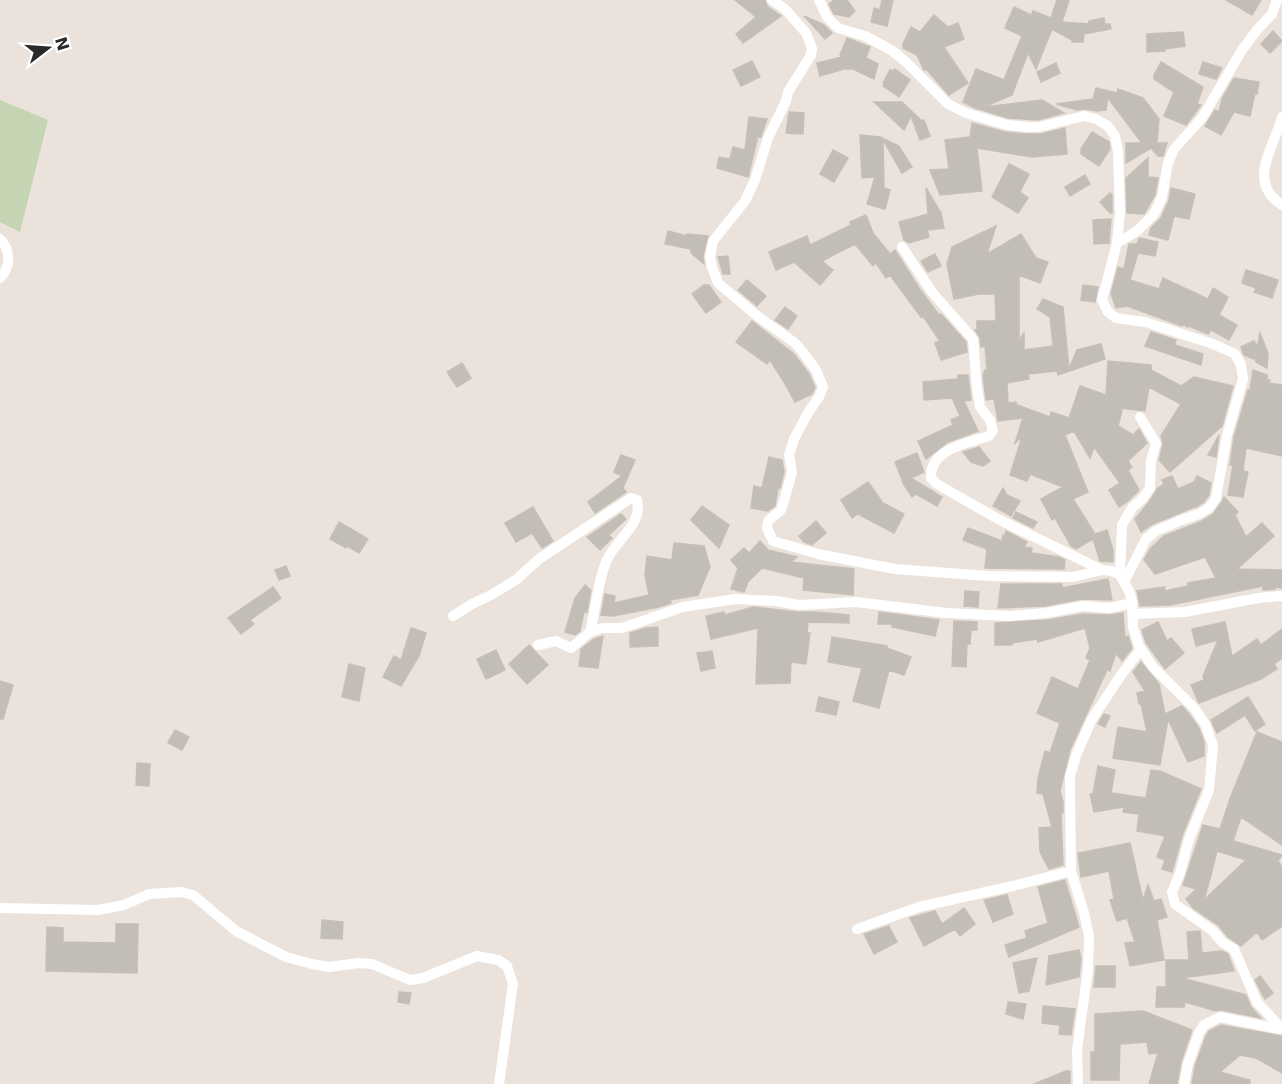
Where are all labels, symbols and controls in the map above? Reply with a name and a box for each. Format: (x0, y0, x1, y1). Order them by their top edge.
north arrow (18, 18, 78, 78)
text: N (51, 35, 73, 53)

